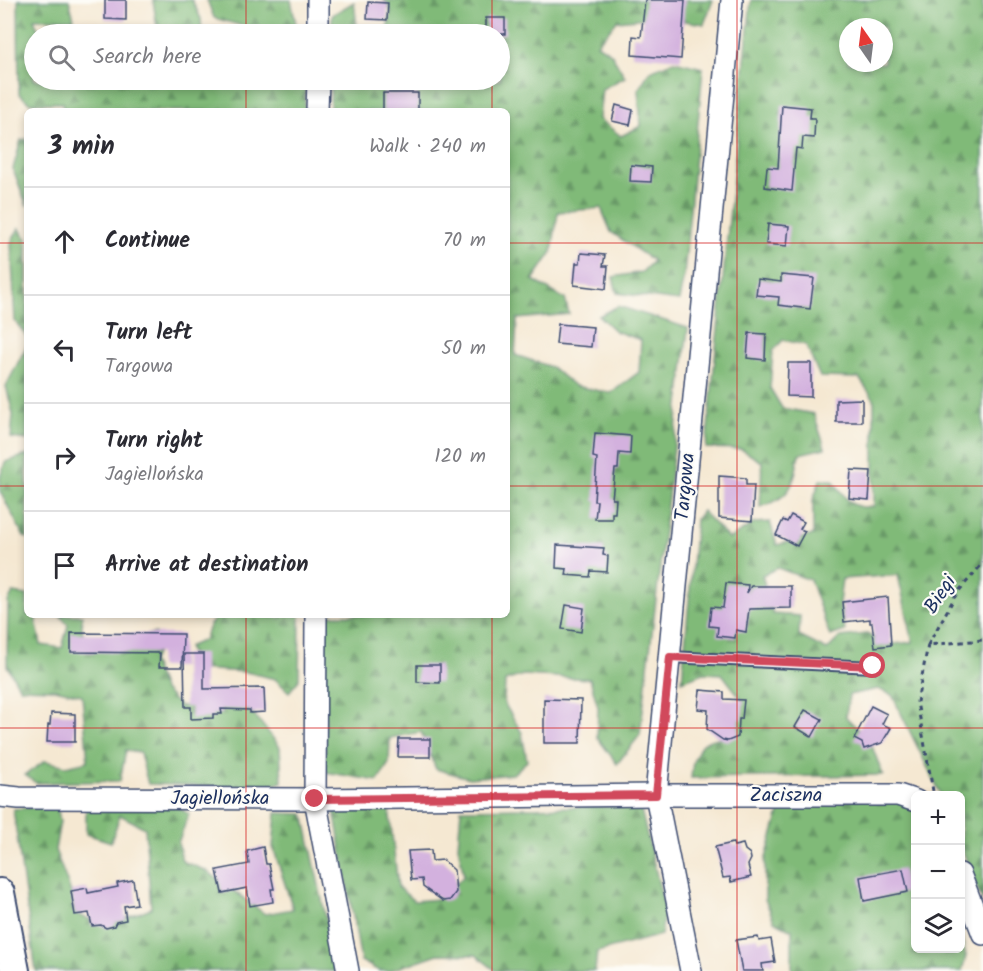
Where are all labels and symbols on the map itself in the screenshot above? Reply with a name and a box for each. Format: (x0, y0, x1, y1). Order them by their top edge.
north arrow (839, 18, 893, 72)
street label: Targowa (667, 452, 705, 522)
street label: Biegi (916, 568, 966, 621)
route start (859, 652, 885, 678)
street label: Zaciszna (750, 780, 822, 812)
street label: Jagiellońska (171, 783, 269, 815)
route end (301, 785, 327, 811)

